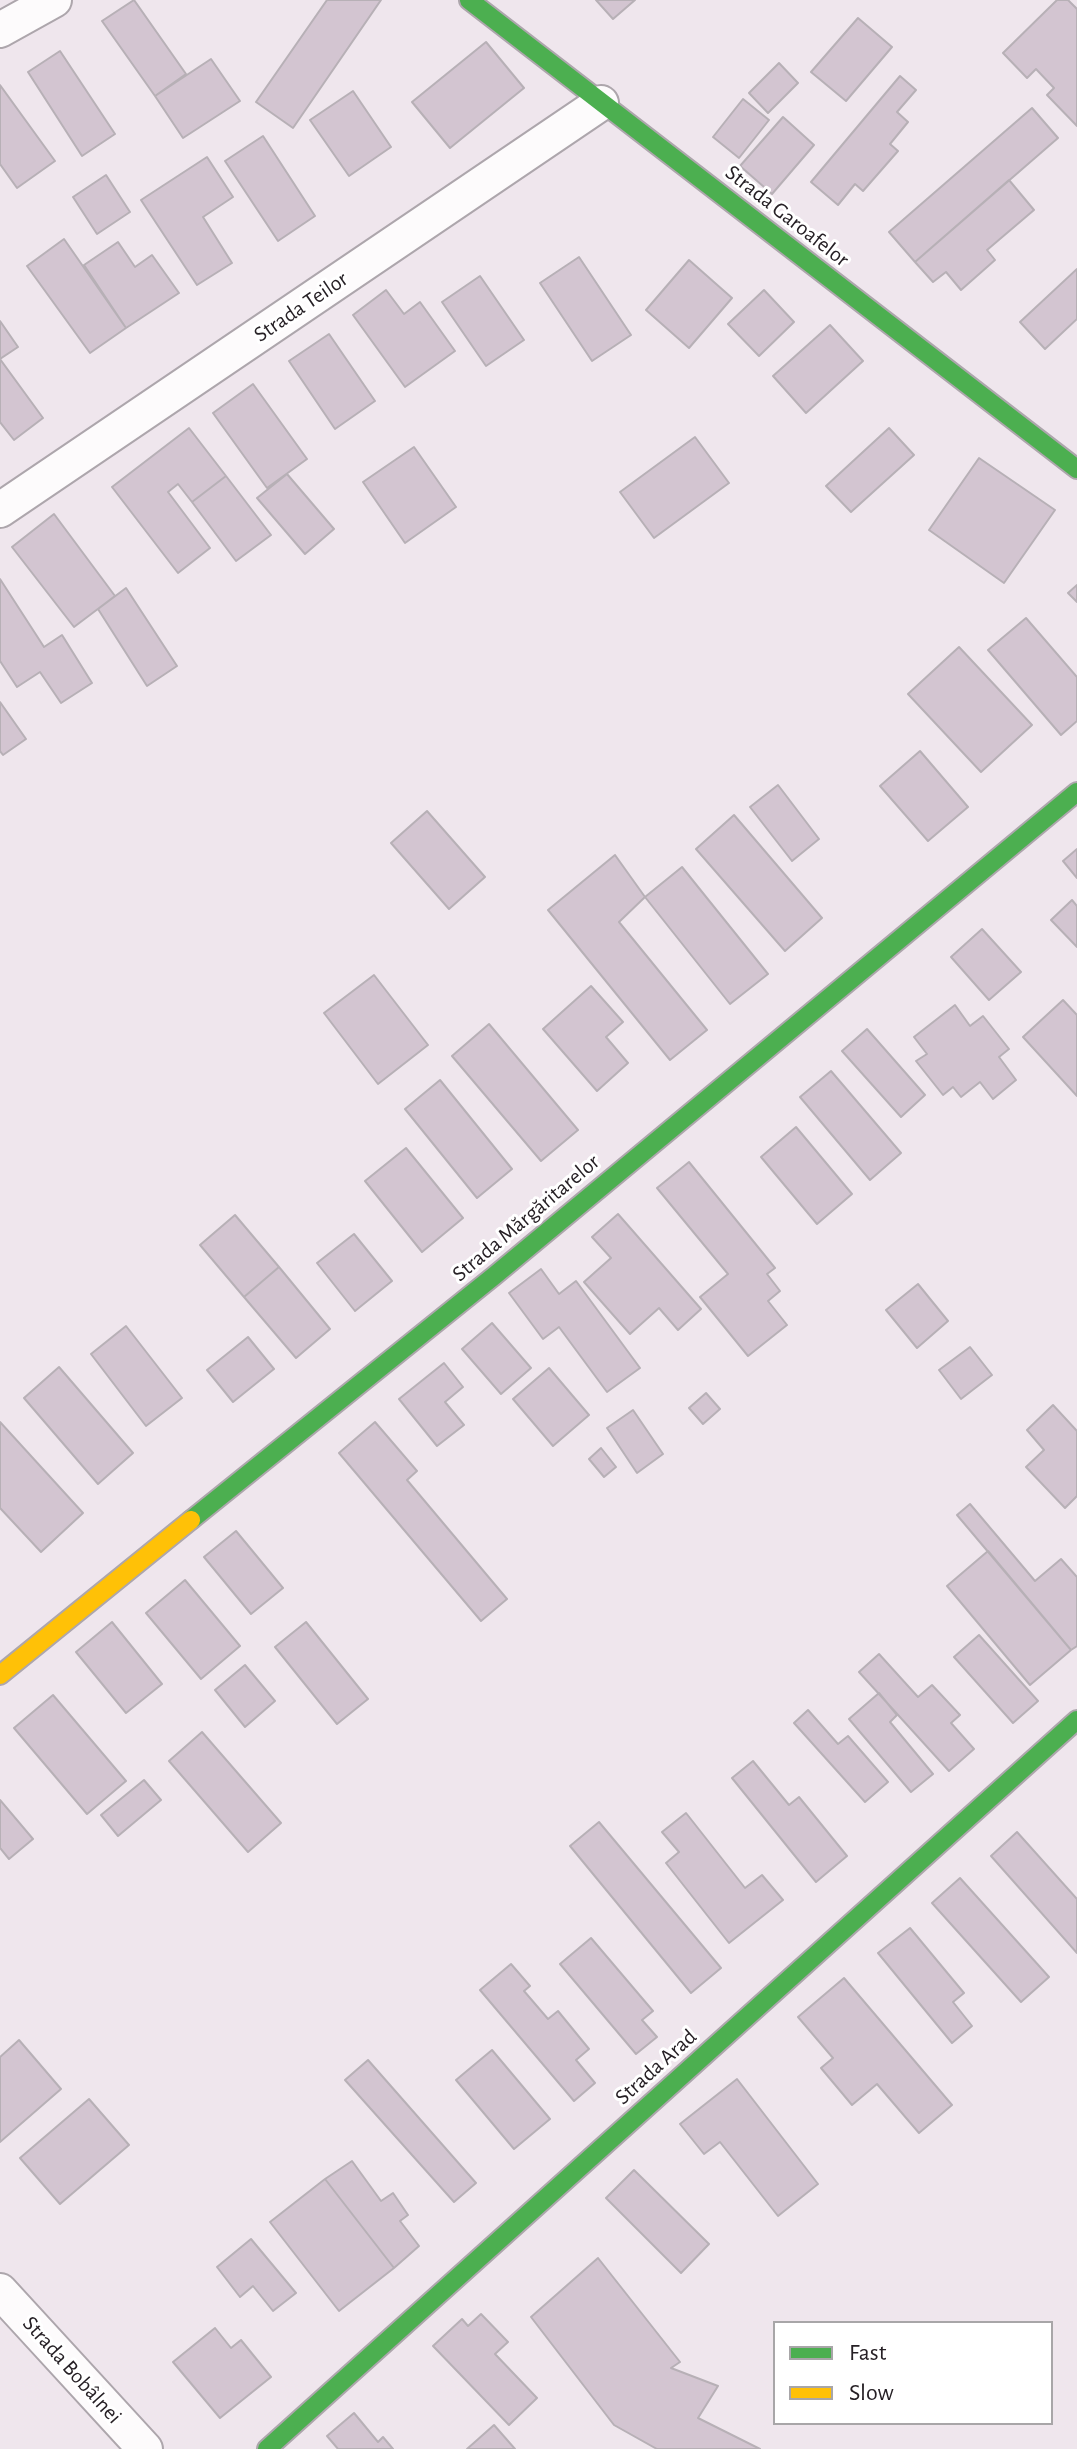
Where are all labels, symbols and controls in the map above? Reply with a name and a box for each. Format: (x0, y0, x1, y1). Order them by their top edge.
street label: Strada Garoafelor (720, 159, 854, 273)
street label: Strada Teilor (249, 266, 353, 348)
street label: Strada Mărgăritarelor (447, 1149, 605, 1287)
street label: Strada Arad (610, 2024, 702, 2110)
street label: Strada Bobâlnei (17, 2311, 127, 2429)
legend (773, 2321, 1053, 2425)
text: Fast (849, 2341, 886, 2365)
text: Slow (849, 2381, 894, 2405)

